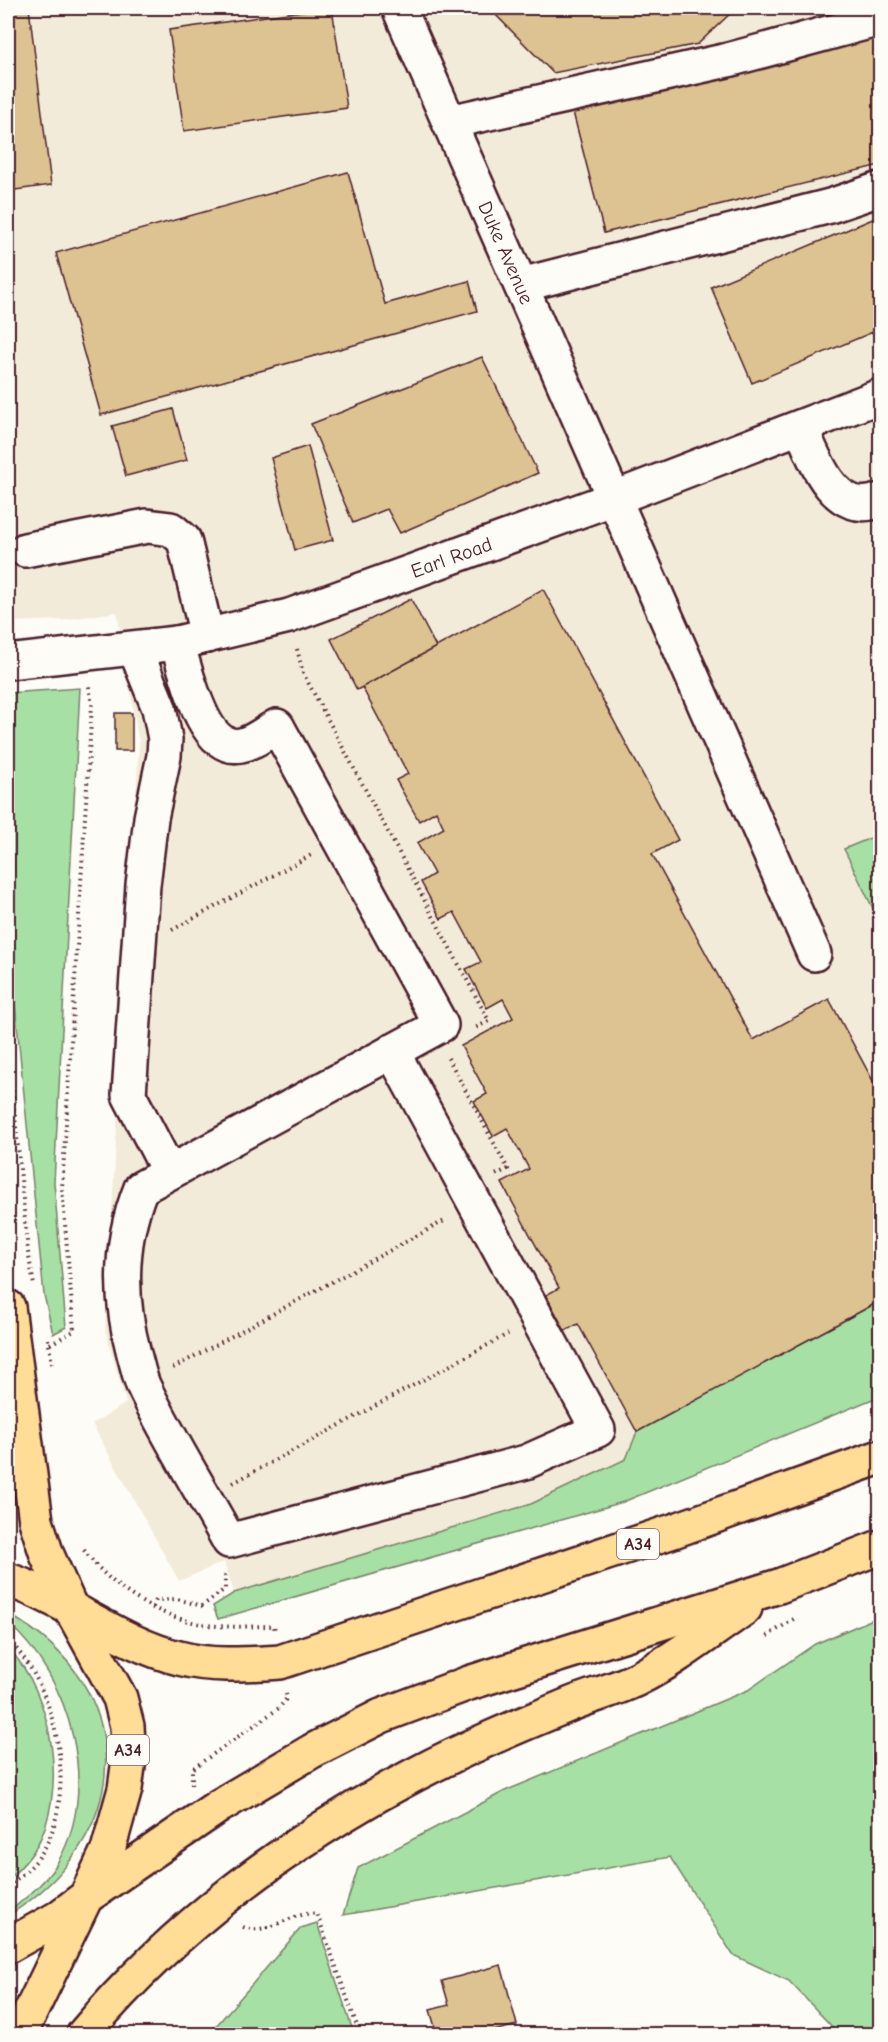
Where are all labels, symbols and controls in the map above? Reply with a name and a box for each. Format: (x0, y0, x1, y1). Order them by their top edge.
street label: Duke Avenue (474, 198, 539, 307)
street label: Earl Road (408, 532, 495, 582)
road number: A34 (617, 1529, 659, 1559)
road number: A34 (107, 1735, 149, 1765)

